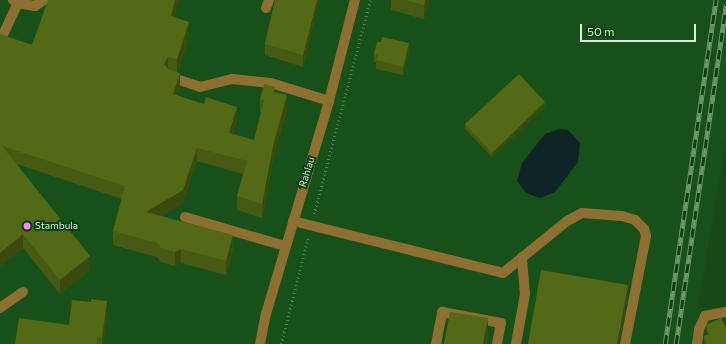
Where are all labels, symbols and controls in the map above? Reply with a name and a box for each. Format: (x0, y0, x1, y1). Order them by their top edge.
scale bar (582, 16, 698, 42)
text: 50 m (587, 24, 615, 38)
street label: Rahlau (297, 155, 317, 189)
place label: Stambula (35, 220, 78, 232)
marker: Stambula (22, 221, 32, 231)

